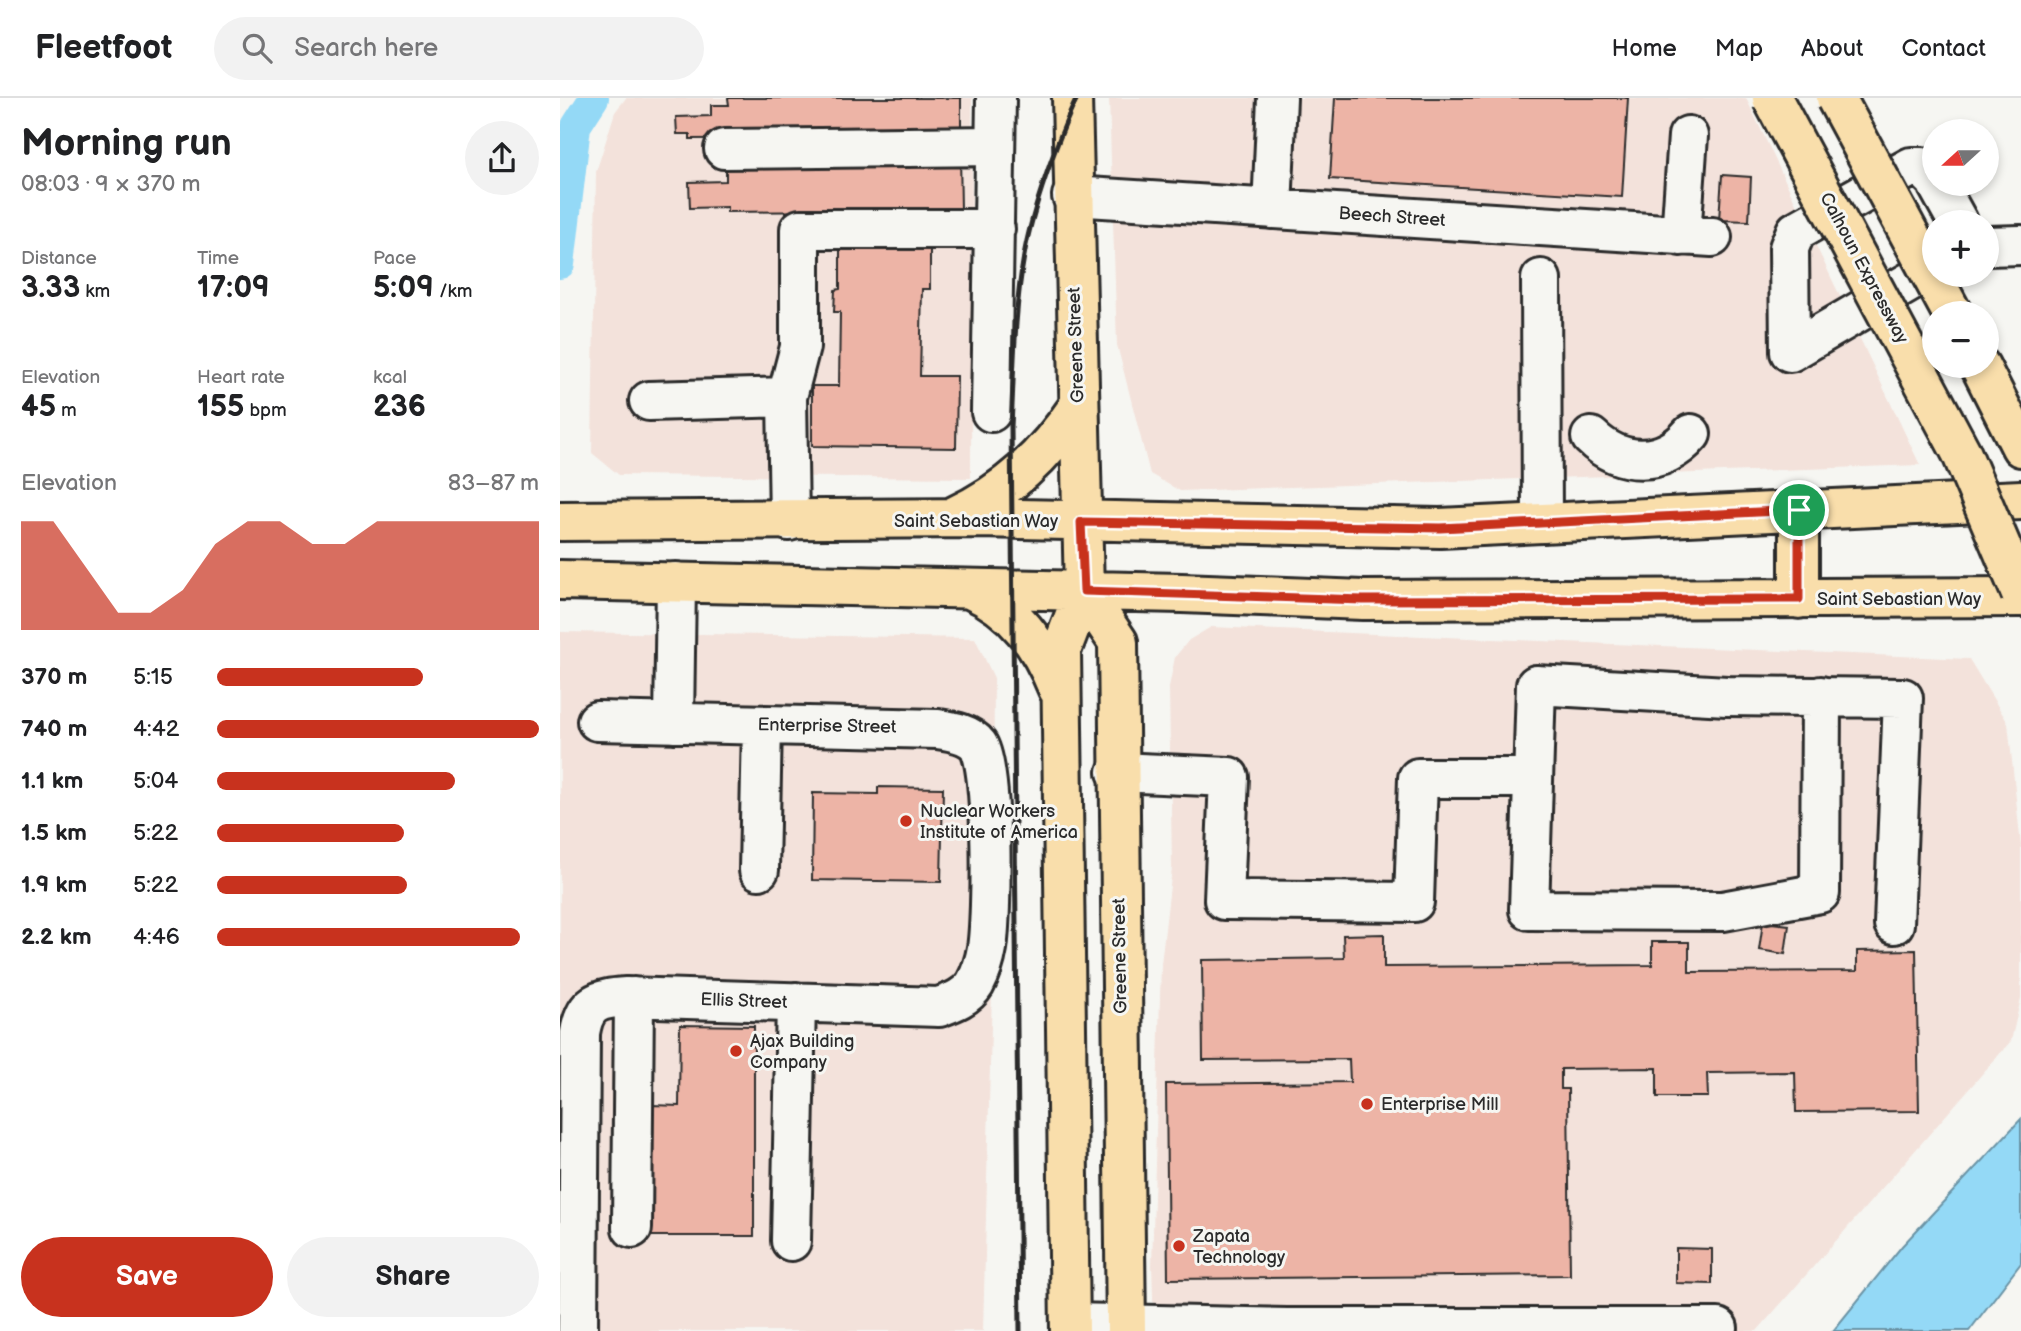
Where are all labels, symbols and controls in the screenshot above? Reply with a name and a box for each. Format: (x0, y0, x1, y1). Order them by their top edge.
search box (214, 17, 704, 80)
text: Fleetfoot (35, 28, 172, 68)
icon: search (238, 29, 276, 67)
text: Search here (294, 33, 438, 64)
text: Home (1612, 34, 1677, 63)
text: Map (1715, 34, 1763, 63)
text: About (1801, 34, 1863, 63)
text: Contact (1901, 34, 1986, 63)
north arrow (1922, 119, 1998, 196)
map controls (1922, 119, 1999, 378)
text: Morning run (21, 121, 232, 166)
button: share (465, 121, 539, 195)
text: 08:03 · 9 × 370 m (21, 170, 200, 198)
street label: Calhoun Expressway (1815, 189, 1913, 348)
street label: Beech Street (1338, 203, 1447, 231)
button: + (1922, 210, 1999, 287)
text: Distance (21, 247, 97, 270)
text: Time (197, 247, 239, 270)
text: Pace (373, 247, 416, 270)
text: 3.33 (21, 270, 80, 306)
text: 17:09 (197, 270, 270, 306)
text: 5:09 (373, 270, 434, 306)
text: km (80, 280, 110, 303)
text: /km (434, 280, 473, 303)
street label: Greene Street (1063, 286, 1089, 403)
button: − (1922, 301, 1999, 378)
text: Elevation (21, 366, 100, 389)
text: Heart rate (197, 366, 285, 389)
text: kcal (373, 366, 407, 389)
text: 45 (21, 389, 56, 425)
text: 155 (197, 389, 244, 425)
text: 236 (373, 389, 426, 425)
text: m (56, 399, 77, 422)
text: bpm (244, 399, 287, 422)
text: Elevation (21, 469, 117, 497)
text: 83–87 m (448, 469, 539, 497)
pin (1769, 480, 1829, 540)
icon: arrive (1780, 491, 1818, 529)
street label: Saint Sebastian Way (894, 511, 1059, 532)
street label: Saint Sebastian Way (1817, 589, 1982, 610)
text: 370 m (21, 663, 87, 691)
text: 5:15 (133, 663, 173, 691)
street label: Enterprise Street (757, 714, 897, 738)
text: 740 m (21, 715, 87, 743)
text: 4:42 (133, 715, 179, 743)
text: 1.1 km (21, 767, 83, 795)
text: 5:04 (133, 767, 178, 795)
place label: Nuclear Workers Institute of America (920, 801, 1078, 843)
marker: Nuclear Workers Institute of America (898, 813, 914, 829)
text: 1.5 km (21, 819, 87, 847)
text: 5:22 (133, 819, 178, 847)
text: 1.9 km (21, 871, 87, 899)
text: 5:22 (133, 871, 178, 899)
street label: Greene Street (1108, 897, 1132, 1014)
text: 2.2 km (21, 923, 92, 951)
text: 4:46 (133, 923, 180, 951)
street label: Ellis Street (700, 989, 788, 1013)
place label: Ajax Building Company (750, 1031, 854, 1073)
marker: Ajax Building Company (728, 1043, 744, 1059)
place label: Enterprise Mill (1381, 1094, 1499, 1115)
marker: Enterprise Mill (1359, 1096, 1375, 1112)
place label: Zapata Technology (1192, 1226, 1286, 1268)
button: Save (21, 1237, 273, 1317)
button: Share (287, 1237, 539, 1317)
marker: Zapata Technology (1171, 1238, 1187, 1254)

